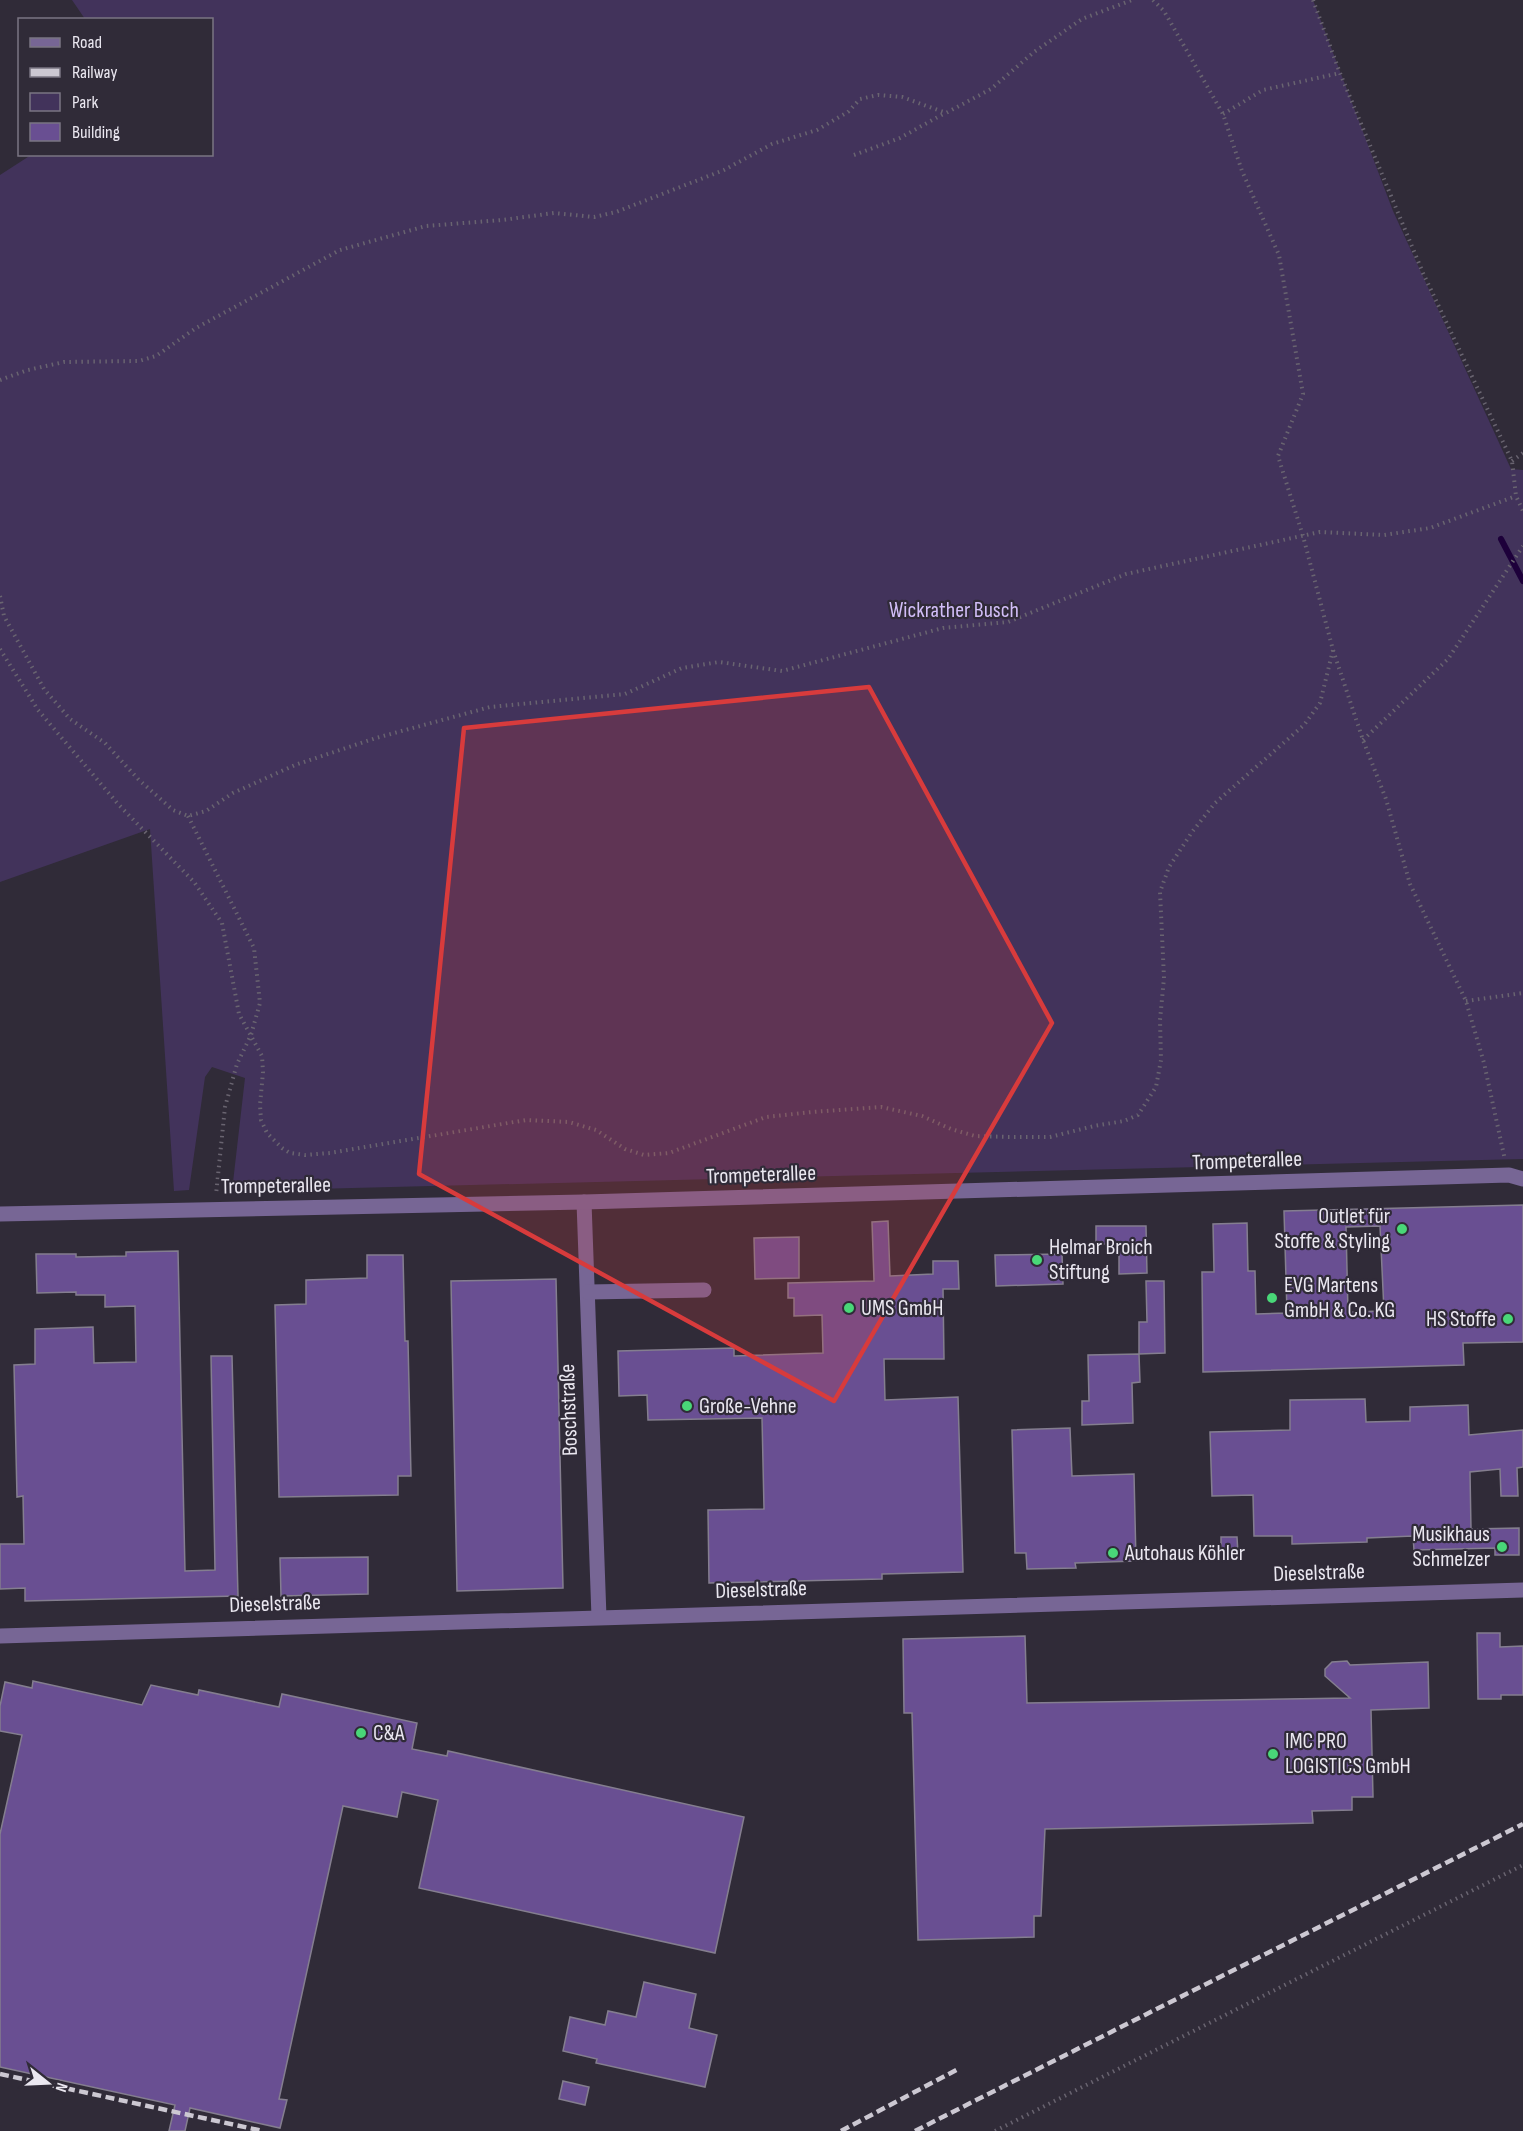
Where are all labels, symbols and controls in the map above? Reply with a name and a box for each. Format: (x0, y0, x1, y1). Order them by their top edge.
legend (18, 18, 213, 156)
text: Road (72, 32, 102, 53)
text: Railway (72, 62, 117, 83)
text: Park (72, 92, 98, 113)
text: Building (72, 122, 120, 143)
park label: Wickrather Busch (889, 597, 1019, 624)
street label: Trompeterallee (1192, 1146, 1302, 1176)
street label: Trompeterallee (706, 1160, 816, 1190)
street label: Trompeterallee (221, 1172, 331, 1200)
place label: Outlet für Stoffe & Styling (1274, 1203, 1390, 1255)
marker: Outlet für Stoffe & Styling (1395, 1222, 1409, 1236)
place label: Helmar Broich Stiftung (1049, 1234, 1153, 1286)
marker: Helmar Broich Stiftung (1030, 1253, 1044, 1267)
place label: EVG Martens GmbH & Co. KG (1284, 1272, 1395, 1324)
marker: EVG Martens GmbH & Co. KG (1265, 1291, 1279, 1305)
place label: UMS GmbH (861, 1295, 943, 1322)
marker: UMS GmbH (842, 1301, 856, 1315)
place label: HS Stoffe (1426, 1306, 1496, 1333)
marker: HS Stoffe (1501, 1312, 1515, 1326)
street label: Boschstraße (554, 1363, 584, 1457)
place label: Große-Vehne (699, 1393, 796, 1420)
marker: Große-Vehne (680, 1399, 694, 1413)
place label: Musikhaus Schmelzer (1412, 1521, 1490, 1573)
place label: Autohaus Köhler (1124, 1540, 1245, 1567)
marker: Musikhaus Schmelzer (1495, 1540, 1509, 1554)
marker: Autohaus Köhler (1106, 1546, 1120, 1560)
street label: Dieselstraße (1273, 1558, 1365, 1588)
street label: Dieselstraße (715, 1575, 807, 1605)
street label: Dieselstraße (229, 1589, 321, 1619)
place label: C&A (373, 1720, 405, 1747)
marker: C&A (354, 1726, 368, 1740)
place label: IMC PRO LOGISTICS GmbH (1285, 1728, 1411, 1780)
marker: IMC PRO LOGISTICS GmbH (1266, 1747, 1280, 1761)
north arrow (18, 2053, 78, 2113)
text: N (50, 2080, 71, 2094)

